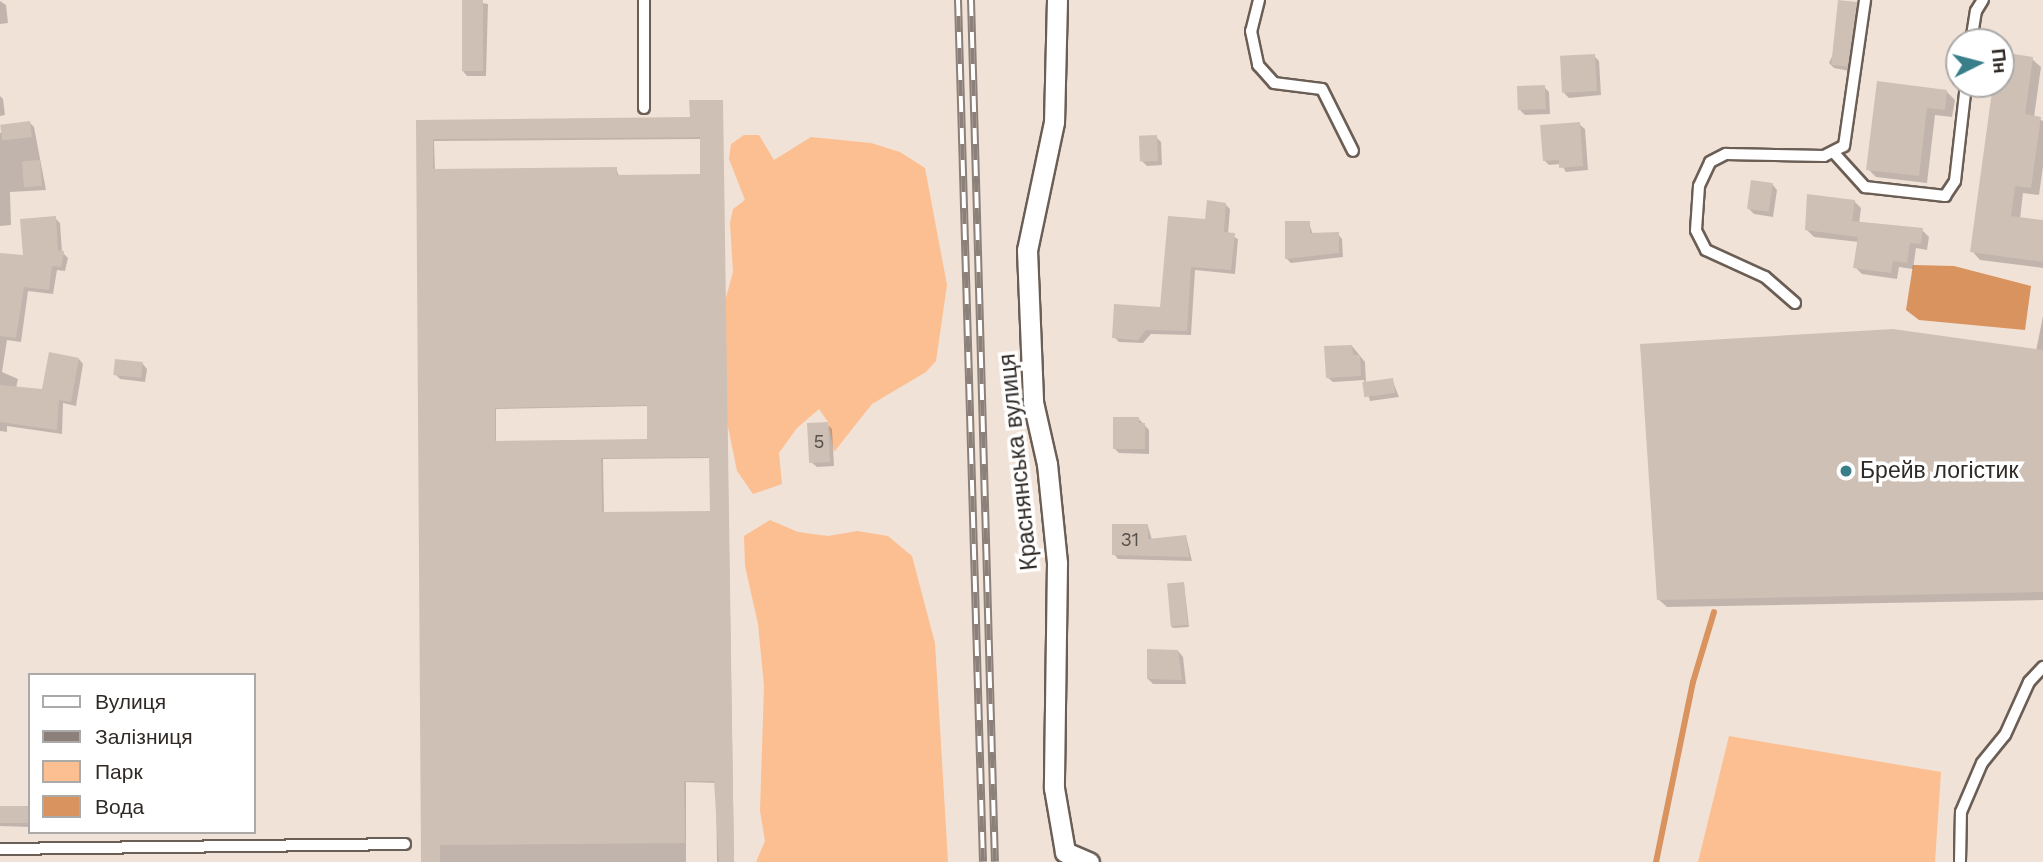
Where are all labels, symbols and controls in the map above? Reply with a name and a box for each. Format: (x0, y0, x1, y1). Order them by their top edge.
north arrow (1945, 28, 2015, 98)
text: Пн (1987, 47, 2012, 75)
street label: Краснянська вулиця (994, 352, 1044, 572)
house number: 5 (813, 431, 825, 453)
place label: Брейв логістик (1860, 457, 2018, 485)
marker: Брейв логістик (1838, 463, 1854, 479)
house number: 31 (1121, 529, 1139, 551)
legend (28, 673, 256, 834)
text: Вулиця (95, 689, 166, 714)
text: Залізниця (95, 724, 193, 749)
text: Парк (95, 759, 143, 784)
text: Вода (95, 794, 144, 819)

